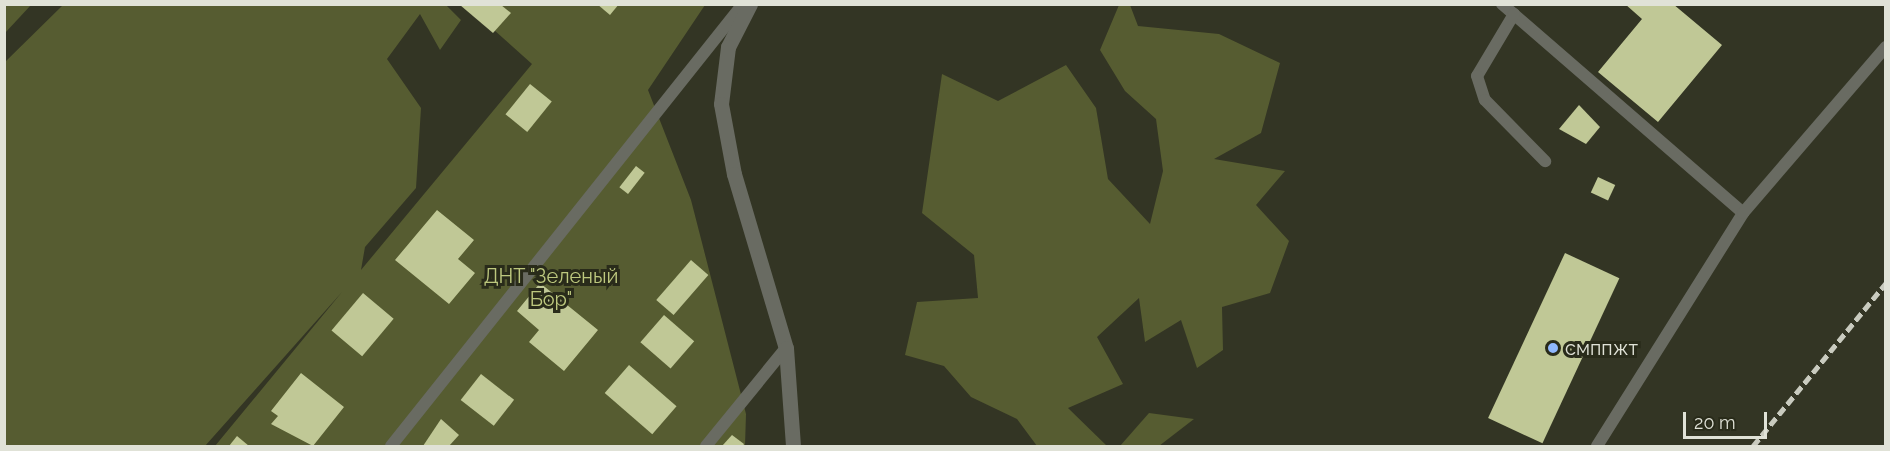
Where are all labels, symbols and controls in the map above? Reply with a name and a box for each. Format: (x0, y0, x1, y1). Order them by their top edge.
park label: ДНТ "Зеленый Бор" (483, 264, 619, 311)
place label: смппжт (1565, 336, 1638, 360)
marker: смппжт (1546, 341, 1560, 355)
scale bar (1686, 400, 1770, 438)
text: 20 m (1694, 412, 1736, 433)

